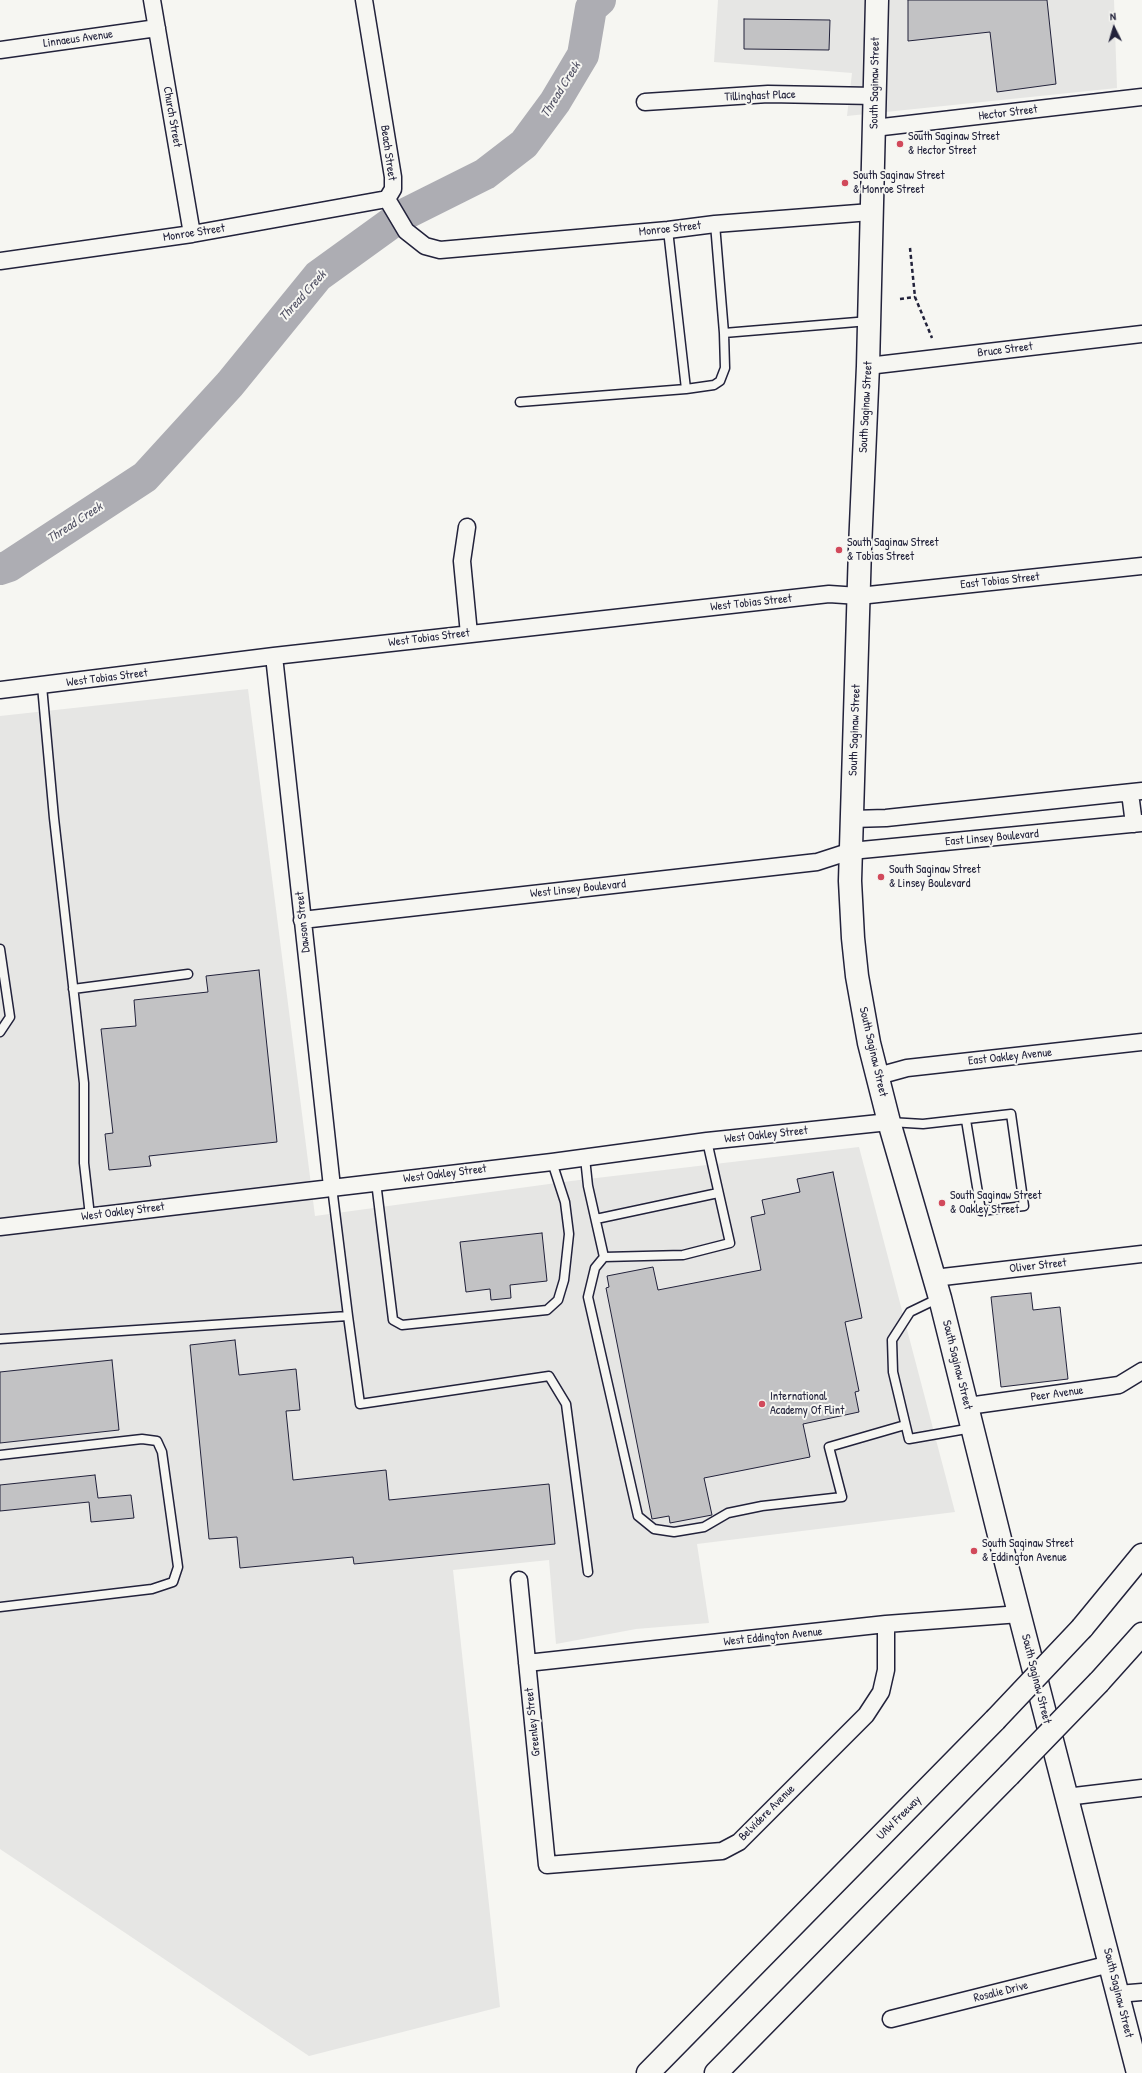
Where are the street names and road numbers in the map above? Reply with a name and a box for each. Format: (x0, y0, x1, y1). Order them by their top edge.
street label: Linnaeus Avenue (42, 27, 114, 51)
street label: South Saginaw Street (867, 37, 883, 129)
street label: Church Street (160, 86, 184, 148)
street label: Tillinghast Place (724, 88, 796, 104)
street label: Hector Street (978, 102, 1038, 124)
street label: Beach Street (377, 124, 399, 182)
street label: Monroe Street (638, 219, 702, 239)
street label: Monroe Street (162, 221, 226, 245)
street label: Bruce Street (977, 339, 1033, 361)
street label: South Saginaw Street (856, 361, 876, 453)
street label: East Tobias Street (960, 570, 1040, 592)
street label: West Tobias Street (710, 592, 792, 614)
street label: West Tobias Street (388, 626, 470, 650)
street label: West Tobias Street (66, 666, 148, 690)
street label: South Saginaw Street (846, 684, 864, 776)
street label: East Linsey Boulevard (945, 827, 1039, 849)
street label: West Linsey Boulevard (530, 877, 626, 901)
street label: Dawson Street (293, 891, 313, 953)
street label: South Saginaw Street (856, 1006, 890, 1098)
street label: East Oakley Avenue (967, 1045, 1053, 1069)
street label: West Oakley Street (724, 1123, 808, 1147)
street label: West Oakley Street (403, 1162, 487, 1186)
street label: West Oakley Street (81, 1200, 165, 1224)
street label: Oliver Street (1009, 1256, 1067, 1276)
street label: South Saginaw Street (939, 1319, 975, 1411)
street label: Peer Avenue (1030, 1383, 1084, 1405)
street label: West Eddington Avenue (723, 1625, 823, 1649)
street label: South Saginaw Street (1018, 1633, 1054, 1725)
street label: Greenley Street (522, 1687, 544, 1757)
street label: Belvidere Avenue (736, 1782, 798, 1844)
street label: UAW Freeway (874, 1793, 924, 1843)
street label: South Saginaw Street (1100, 1947, 1136, 2039)
street label: Rosalie Drive (972, 1978, 1030, 2006)

